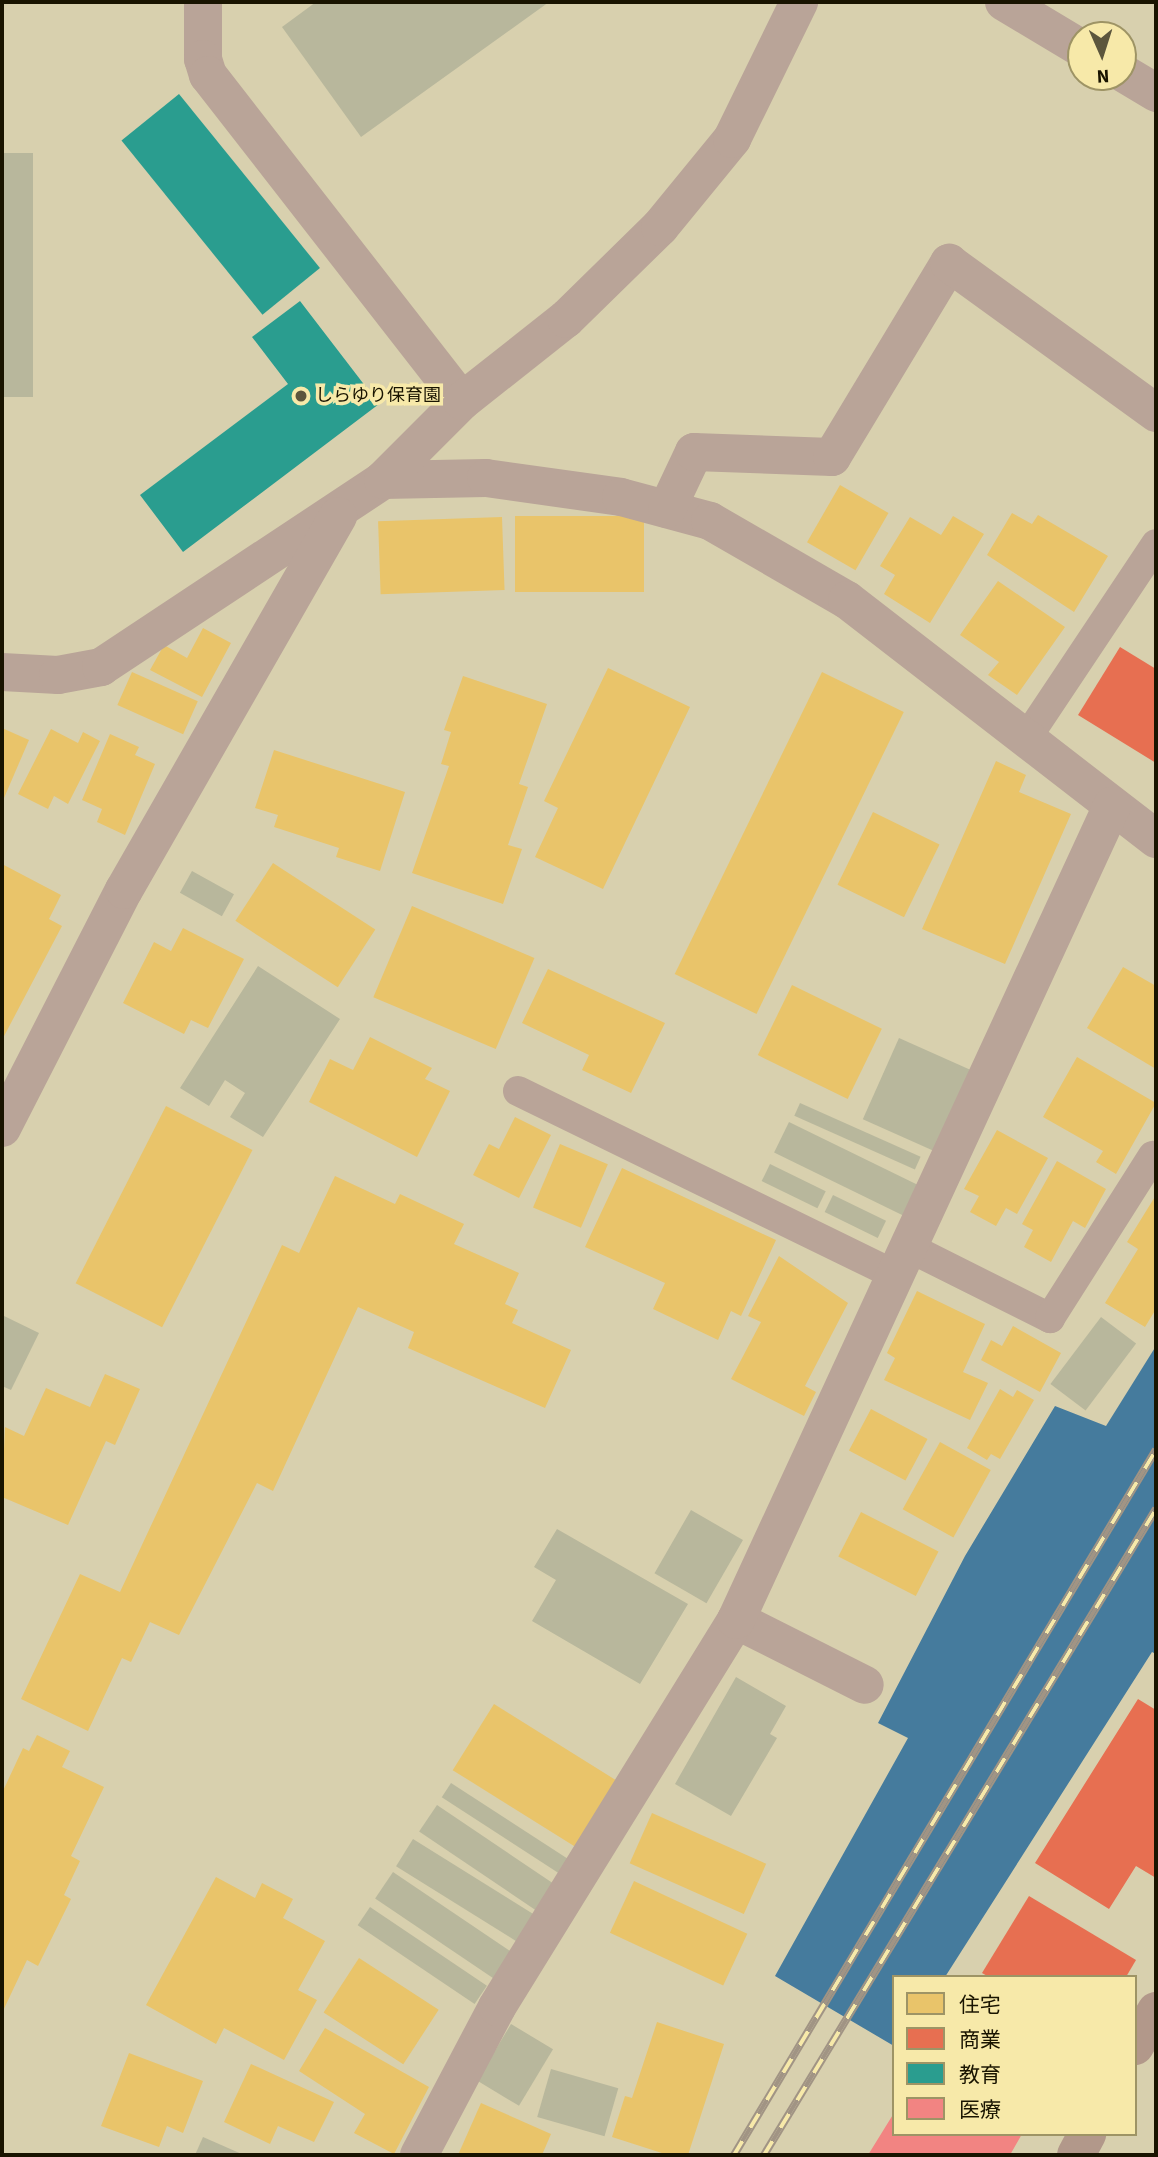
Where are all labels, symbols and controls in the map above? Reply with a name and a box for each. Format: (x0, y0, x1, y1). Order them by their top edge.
north arrow (1067, 21, 1137, 91)
text: N (1096, 62, 1110, 89)
place label: しらゆり保育園 (315, 385, 441, 407)
marker: しらゆり保育園 (293, 388, 309, 404)
legend (892, 1975, 1137, 2136)
text: 住宅 (959, 1990, 1001, 2020)
text: 商業 (959, 2025, 1001, 2055)
text: 教育 (959, 2060, 1001, 2090)
text: 医療 (959, 2095, 1001, 2125)

